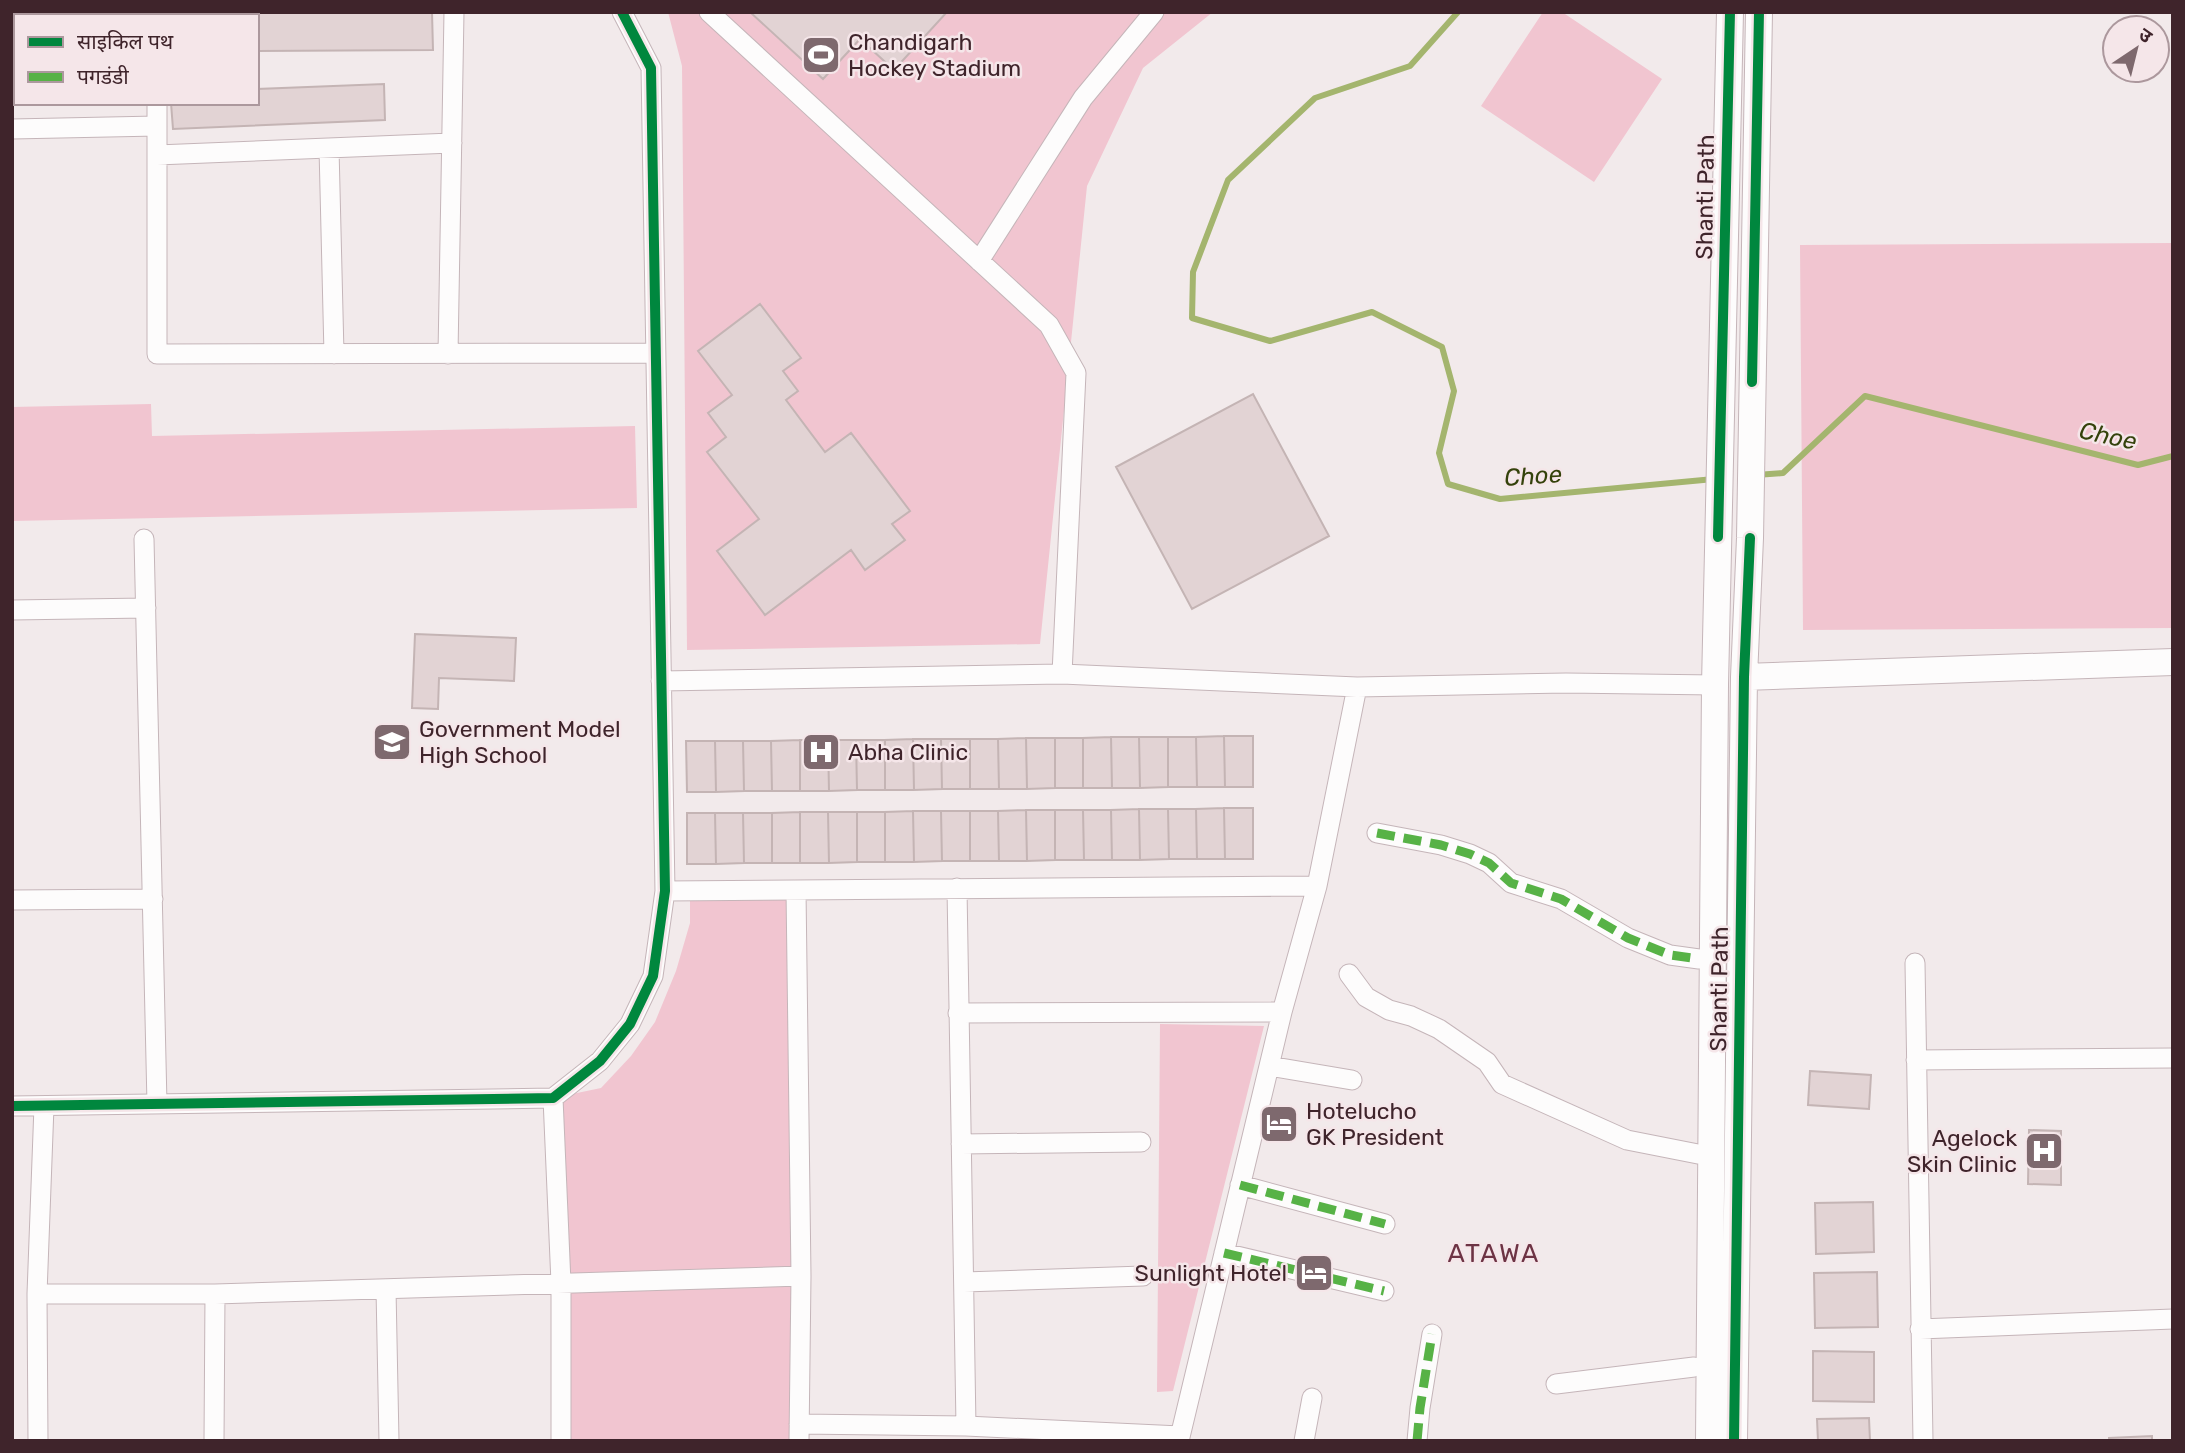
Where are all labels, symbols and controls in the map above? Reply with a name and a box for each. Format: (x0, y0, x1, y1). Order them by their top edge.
legend (14, 14, 259, 105)
north arrow (2101, 14, 2171, 84)
text: उ (2134, 23, 2157, 49)
place label: Chandigarh Hockey Stadium (848, 28, 1021, 82)
text: साइकिल पथ (77, 29, 174, 54)
sports icon: Chandigarh Hockey Stadium (800, 34, 842, 76)
text: पगडंडी (77, 64, 129, 89)
street label: Shanti Path (1690, 134, 1720, 260)
water label: Choe (2077, 416, 2139, 456)
water label: Choe (1503, 460, 1563, 492)
place label: Government Model High School (419, 715, 621, 769)
school or university icon: Government Model High School (371, 721, 413, 763)
hospital icon: Abha Clinic (800, 731, 842, 773)
place label: Abha Clinic (848, 738, 968, 766)
street label: Shanti Path (1704, 926, 1734, 1052)
place label: Hotelucho GK President (1306, 1097, 1444, 1151)
hotel icon: Hotelucho GK President (1258, 1103, 1300, 1145)
place label: Agelock Skin Clinic (1907, 1124, 2017, 1178)
hospital icon: Agelock Skin Clinic (2023, 1130, 2065, 1172)
district label: ATAWA (1448, 1238, 1540, 1269)
hotel icon: Sunlight Hotel (1293, 1252, 1335, 1294)
place label: Sunlight Hotel (1135, 1259, 1287, 1287)

